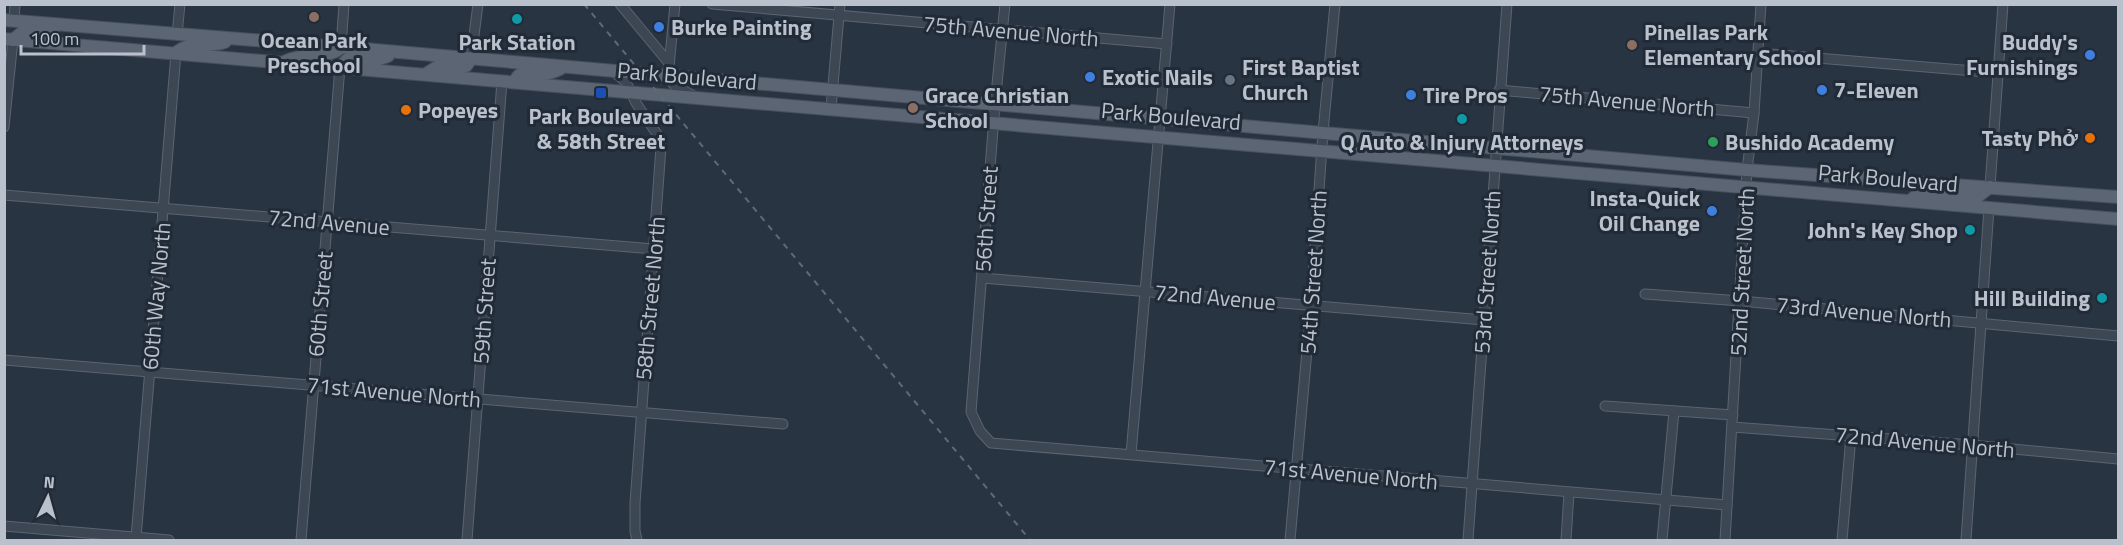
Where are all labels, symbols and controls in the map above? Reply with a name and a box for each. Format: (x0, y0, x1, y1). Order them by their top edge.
street label: 75th Avenue North (922, 6, 1100, 56)
marker: Ocean Park Preschool (307, 10, 321, 24)
place label: Burke Painting (671, 10, 812, 44)
marker: Park Station (510, 12, 524, 26)
place label: Pinellas Park Elementary School (1644, 15, 1822, 74)
scale bar (21, 18, 144, 56)
marker: Burke Painting (652, 20, 666, 34)
place label: Ocean Park Preschool (260, 23, 368, 82)
text: 100 m (30, 25, 79, 52)
place label: Park Station (458, 25, 576, 59)
place label: Buddy's Furnishings (1966, 25, 2078, 84)
marker: Pinellas Park Elementary School (1625, 38, 1639, 52)
marker: Buddy's Furnishings (2083, 48, 2097, 62)
place label: First Baptist Church (1242, 50, 1359, 109)
street label: Park Boulevard (616, 53, 758, 99)
place label: Exotic Nails (1102, 60, 1213, 94)
marker: Exotic Nails (1083, 70, 1097, 84)
marker: First Baptist Church (1223, 73, 1237, 87)
place label: 7-Eleven (1834, 73, 1919, 107)
street label: 75th Avenue North (1538, 76, 1716, 126)
place label: Grace Christian School (925, 78, 1069, 137)
place label: Tire Pros (1423, 78, 1508, 112)
marker: 7-Eleven (1815, 83, 1829, 97)
marker: Park Boulevard & 58th Street (594, 86, 608, 100)
marker: Tire Pros (1404, 88, 1418, 102)
place label: Popeyes (418, 93, 498, 127)
street label: Park Boulevard (1100, 93, 1242, 139)
place label: Park Boulevard & 58th Street (528, 99, 674, 158)
marker: Grace Christian School (906, 101, 920, 115)
marker: Popeyes (399, 103, 413, 117)
marker: Q Auto & Injury Attorneys (1455, 112, 1469, 126)
place label: Tasty Phở (1982, 121, 2078, 155)
place label: Q Auto & Injury Attorneys (1340, 125, 1584, 159)
place label: Bushido Academy (1725, 125, 1894, 159)
marker: Tasty Phở (2083, 131, 2097, 145)
marker: Bushido Academy (1706, 135, 1720, 149)
street label: Park Boulevard (1817, 155, 1959, 201)
street label: 56th Street (965, 165, 1007, 273)
place label: Insta-Quick Oil Change (1590, 181, 1701, 240)
street label: 52nd Street North (1721, 187, 1763, 357)
street label: 54th Street North (1290, 189, 1336, 355)
street label: 53rd Street North (1464, 189, 1510, 355)
street label: 72nd Avenue (267, 200, 391, 244)
marker: Insta-Quick Oil Change (1705, 204, 1719, 218)
place label: John's Key Shop (1808, 213, 1958, 247)
street label: 58th Street North (626, 215, 674, 381)
street label: 60th Way North (133, 221, 179, 371)
marker: John's Key Shop (1963, 223, 1977, 237)
street label: 60th Street (298, 250, 342, 358)
street label: 59th Street (463, 257, 505, 365)
street label: 72nd Avenue (1153, 275, 1277, 319)
place label: Hill Building (1974, 281, 2090, 315)
street label: 73rd Avenue North (1775, 287, 1953, 337)
marker: Hill Building (2095, 291, 2109, 305)
street label: 71st Avenue North (306, 367, 482, 417)
street label: 72nd Avenue North (1834, 417, 2016, 467)
street label: 71st Avenue North (1263, 449, 1439, 499)
north arrow (18, 467, 78, 527)
text: N (43, 470, 56, 494)

